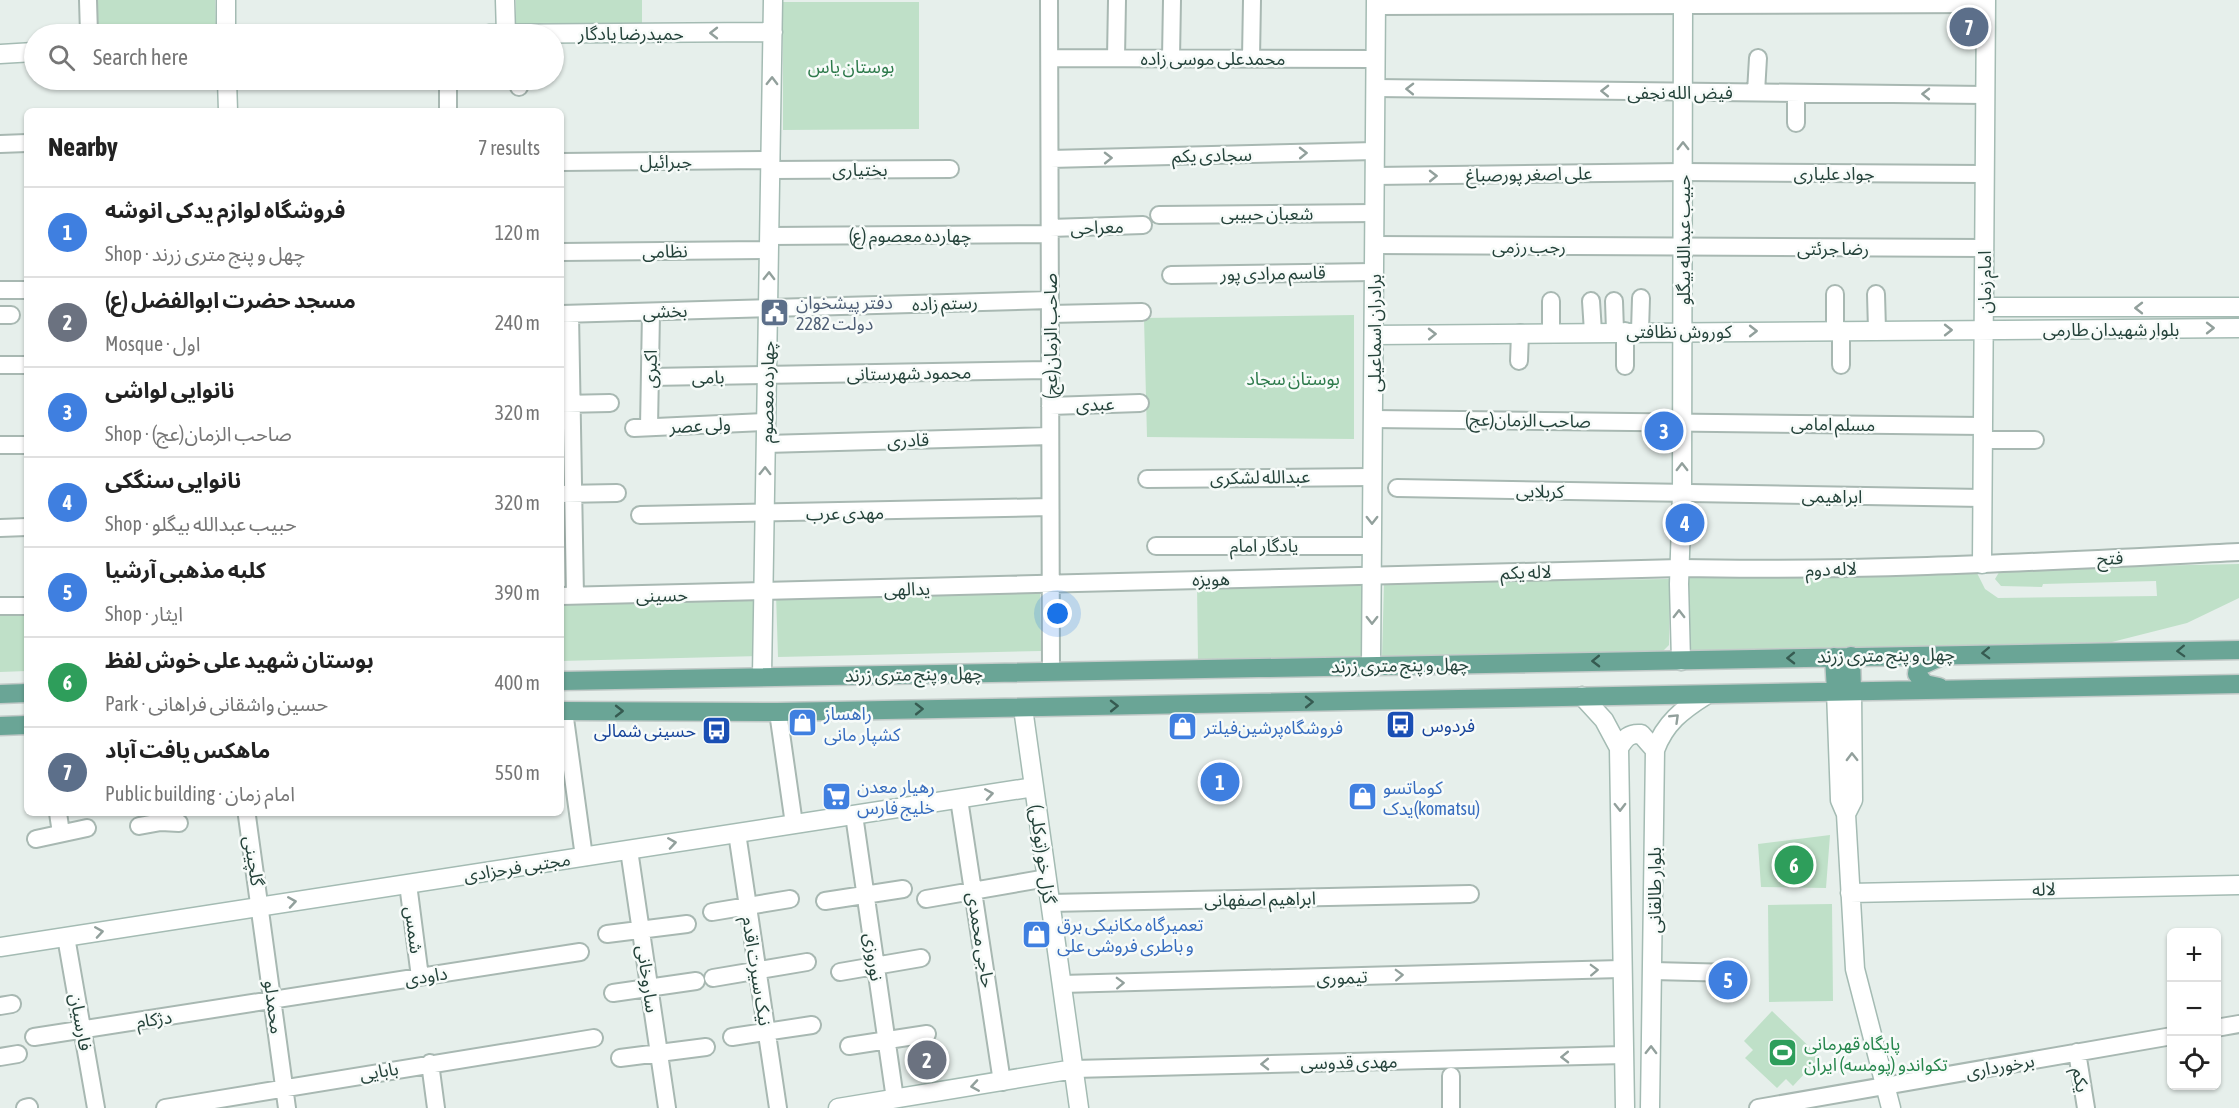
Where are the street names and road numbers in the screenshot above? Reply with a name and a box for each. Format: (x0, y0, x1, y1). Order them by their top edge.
street label: حمیدرضا یادگار (577, 23, 684, 45)
street label: محمدعلی موسی زاده (1140, 48, 1286, 70)
street label: فیض الله نجفی (1627, 82, 1733, 104)
street label: سجادی یکم (1172, 144, 1252, 169)
street label: جبرائیل (640, 151, 692, 173)
street label: بختیاری (832, 159, 888, 181)
street label: علی اصغر پورصباغ (1466, 162, 1592, 190)
street label: جواد علیاری (1793, 163, 1875, 185)
street label: حبیب عبدالله بیگلو (1673, 175, 1695, 305)
street label: شعبان حبیبی (1221, 203, 1313, 225)
street label: معراحی (1070, 216, 1124, 239)
street label: چهارده معصوم (ع) (849, 225, 971, 250)
street label: رجب رزمی (1492, 236, 1566, 258)
street label: رضا جرئتی (1797, 238, 1869, 260)
street label: نظامی (642, 240, 688, 263)
street label: امام زمان (1974, 250, 1999, 314)
street label: قاسم مرادی پور (1219, 262, 1326, 287)
street label: صاحب الزمان(عج) (1040, 273, 1064, 399)
street label: برادران اسماعیلی (1364, 274, 1386, 392)
street label: رستم زاده (912, 291, 978, 318)
street label: بخشی (642, 300, 688, 323)
street label: بلوار شهیدان طارمی (2043, 319, 2179, 341)
street label: کوروش نظافتی (1626, 321, 1732, 343)
street label: چهارده معصوم (756, 341, 782, 443)
street label: اکبری (639, 349, 662, 389)
street label: محمود شهرستانی (846, 361, 972, 386)
street label: بامی (691, 366, 725, 389)
street label: عبدی (1075, 393, 1115, 416)
street label: صاحب الزمان(عج) (1465, 408, 1591, 435)
street label: ولی عصر (668, 413, 731, 438)
street label: مسلم امامی (1791, 413, 1875, 438)
street label: قادری (887, 429, 929, 452)
street label: عبدالله لشکری (1210, 466, 1310, 489)
street label: کربلایی (1516, 480, 1565, 503)
street label: ابراهیمی (1801, 485, 1863, 508)
street label: مهدی عرب (806, 502, 884, 525)
street label: یادگار امام (1230, 535, 1298, 560)
street label: فتح (2096, 547, 2124, 572)
street label: لاله دوم (1805, 558, 1857, 584)
street label: لاله یکم (1500, 561, 1552, 586)
street label: هویزه (1192, 568, 1230, 591)
street label: یدالهی (883, 578, 931, 601)
street label: حسینی (636, 584, 688, 607)
street label: چهل و پنج متری زرند (1817, 643, 1955, 670)
street label: چهل و پنج متری زرند (1331, 653, 1469, 680)
street label: چهل و پنج متری زرند (845, 662, 983, 689)
street label: گزل خو (توکلی) (1025, 803, 1060, 906)
street label: گلچینی (239, 834, 268, 888)
street label: بلوار طالقانی (1644, 847, 1666, 933)
street label: مجتبی فرحزادی (462, 848, 572, 887)
street label: لاله (2032, 878, 2056, 900)
street label: ابراهیم اصفهانی (1204, 888, 1316, 913)
street label: حاجی محمدی (962, 891, 999, 990)
street label: شمس (400, 905, 427, 955)
street label: نیک سیرت اقدم (734, 915, 776, 1028)
street label: نوروزی (859, 932, 888, 983)
street label: ساروخانی (632, 944, 663, 1014)
street label: داودی (403, 962, 449, 991)
street label: تیموری (1316, 966, 1368, 989)
street label: محمدلو (259, 979, 288, 1035)
street label: فارسیان (65, 992, 96, 1052)
street label: دژکام (135, 1006, 174, 1036)
street label: برخورداری (1964, 1050, 2036, 1083)
street label: مهدی قدوسی (1300, 1051, 1398, 1074)
street label: بابایی (358, 1058, 400, 1085)
street label: یکم (2066, 1066, 2093, 1094)

